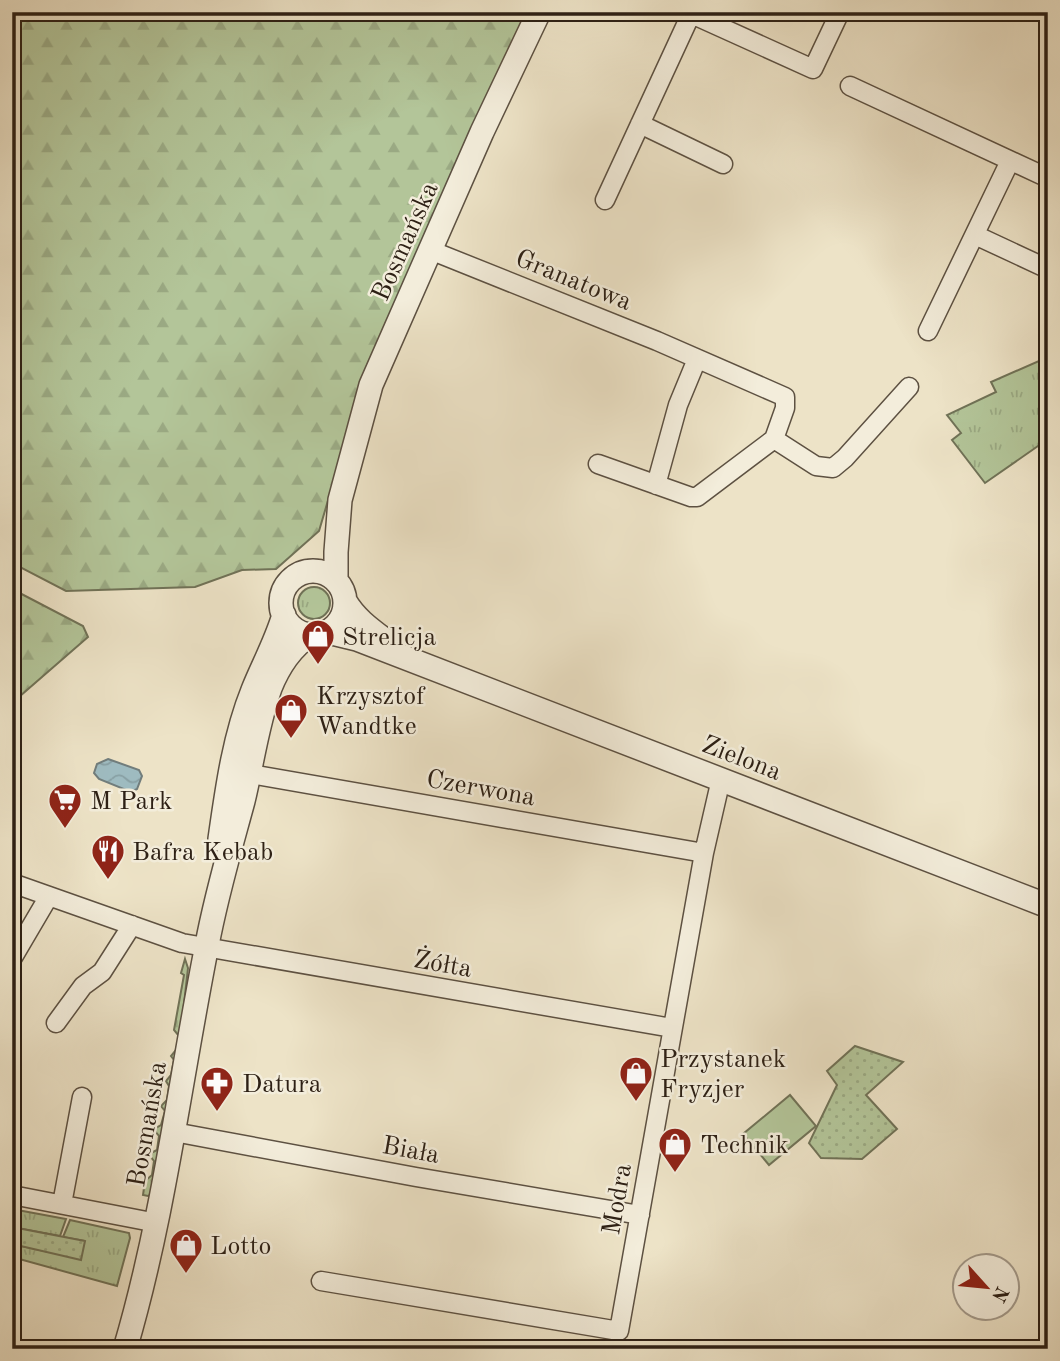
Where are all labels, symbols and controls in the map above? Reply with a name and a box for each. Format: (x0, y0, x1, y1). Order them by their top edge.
street label: Bosmańska (368, 178, 444, 305)
street label: Granatowa (511, 246, 635, 316)
shop icon: Strelicja (299, 617, 337, 666)
place label: Strelicja (342, 625, 437, 651)
place label: Krzysztof Wandtke (316, 684, 426, 740)
shop icon: Krzysztof Wandtke (272, 691, 310, 740)
street label: Zielona (698, 732, 785, 786)
street label: Czerwona (424, 767, 537, 811)
supermarket icon: M Park (46, 781, 84, 830)
place label: M Park (90, 789, 173, 815)
restaurant icon: Bafra Kebab (89, 832, 127, 881)
place label: Bafra Kebab (132, 840, 273, 866)
street label: Żółta (411, 944, 475, 983)
place label: Przystanek Fryzjer (660, 1047, 786, 1103)
shop icon: Przystanek Fryzjer (617, 1054, 655, 1103)
street label: Bosmańska (124, 1059, 172, 1189)
pharmacy icon: Datura (198, 1064, 236, 1113)
place label: Datura (242, 1072, 322, 1098)
shop icon: Technik (656, 1125, 694, 1174)
street label: Biała (380, 1133, 442, 1169)
place label: Technik (700, 1133, 789, 1159)
street label: Modra (599, 1162, 637, 1237)
shop icon: Lotto (167, 1226, 205, 1275)
place label: Lotto (210, 1234, 271, 1260)
north arrow (951, 1252, 1021, 1322)
text: N (987, 1283, 1011, 1305)

